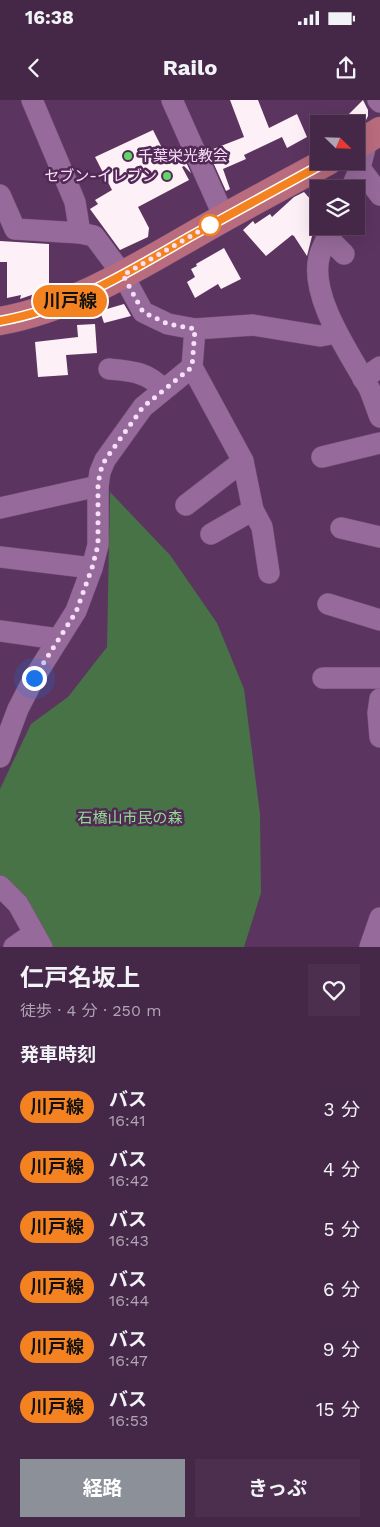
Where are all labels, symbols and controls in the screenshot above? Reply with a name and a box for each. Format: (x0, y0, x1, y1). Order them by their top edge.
text: 16:38 (25, 6, 74, 29)
icon: back (20, 54, 48, 82)
icon: share (332, 54, 360, 82)
text: Railo (163, 55, 217, 80)
north arrow (310, 115, 365, 170)
map controls (310, 115, 365, 235)
place label: 千葉栄光教会 (138, 147, 228, 165)
marker: 千葉栄光教会 (122, 150, 134, 162)
place label: セブン-イレブン (44, 167, 157, 185)
marker: セブン-イレブン (161, 170, 173, 182)
button: layers (310, 180, 365, 235)
unlabelled marker (199, 214, 221, 236)
line badge: 川戸線 (41, 285, 99, 317)
text: 川戸線 (43, 290, 97, 311)
your location (22, 666, 47, 691)
park label: 石橋山市民の森 (77, 809, 183, 827)
text: 仁戸名坂上 (20, 964, 140, 992)
button: heart (308, 964, 360, 1016)
text: 徒歩 · 4 分 · 250 m (20, 1001, 162, 1020)
text: 発車時刻 (20, 1043, 96, 1066)
text: バス (109, 1088, 147, 1111)
text: 川戸線 (30, 1096, 84, 1117)
text: 3 分 (323, 1098, 360, 1121)
text: 16:41 (109, 1111, 145, 1130)
text: バス (109, 1148, 147, 1171)
text: 川戸線 (30, 1156, 84, 1177)
text: 4 分 (323, 1158, 360, 1181)
text: 16:42 (109, 1171, 149, 1190)
text: バス (109, 1208, 147, 1231)
text: 川戸線 (30, 1216, 84, 1237)
text: 5 分 (323, 1218, 360, 1241)
text: 16:43 (109, 1231, 149, 1250)
text: バス (109, 1268, 147, 1291)
text: 川戸線 (30, 1276, 84, 1297)
text: 6 分 (323, 1278, 360, 1301)
text: 16:44 (109, 1291, 149, 1310)
text: バス (109, 1328, 147, 1351)
text: 川戸線 (30, 1336, 84, 1357)
text: 9 分 (323, 1338, 360, 1361)
text: 16:47 (109, 1351, 148, 1370)
text: バス (109, 1388, 147, 1411)
text: 川戸線 (30, 1396, 84, 1417)
text: 15 分 (316, 1398, 360, 1421)
text: 16:53 (109, 1411, 148, 1430)
button: 経路 (20, 1459, 185, 1517)
button: きっぷ (195, 1459, 360, 1517)

